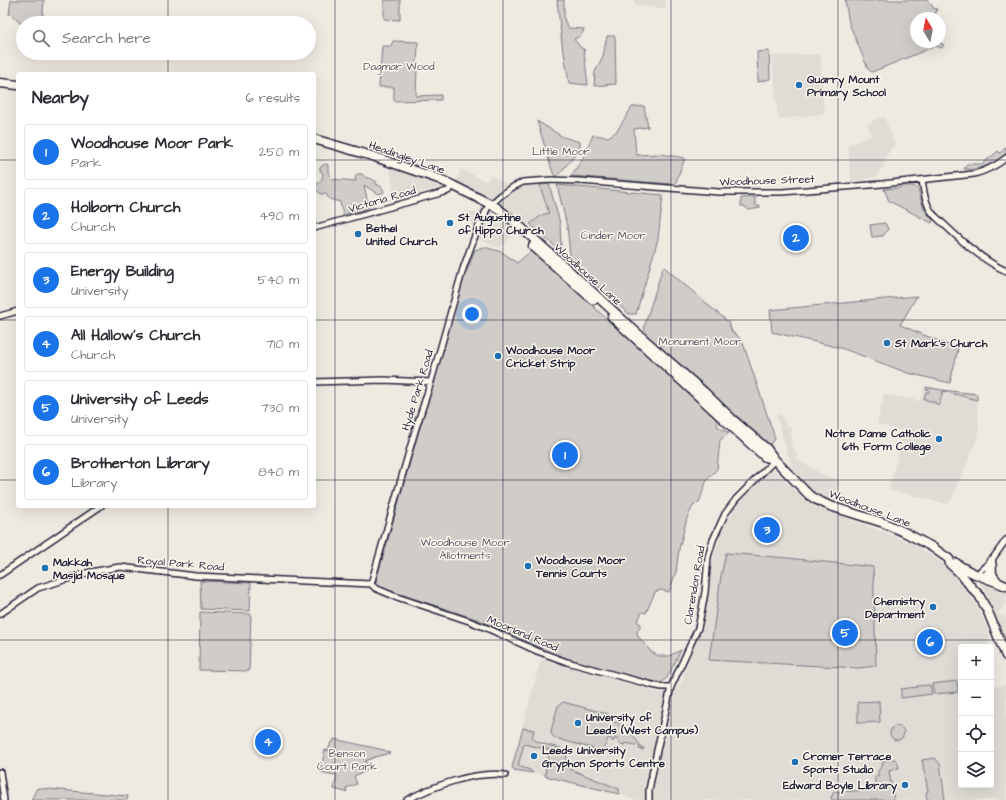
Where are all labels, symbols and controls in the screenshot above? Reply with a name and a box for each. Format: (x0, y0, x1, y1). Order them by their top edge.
north arrow (910, 12, 946, 48)
search box (16, 16, 316, 60)
icon: search (30, 27, 52, 49)
text: Search here (62, 28, 151, 49)
park label: Dagmar Wood (363, 59, 435, 75)
place label: Quarry Mount Primary School (807, 72, 886, 102)
marker: Quarry Mount Primary School (794, 80, 804, 90)
text: Nearby (32, 86, 89, 110)
text: 6 results (245, 89, 300, 107)
text: Woodhouse Moor Park (71, 133, 233, 154)
street label: Headingley Lane (366, 137, 447, 178)
text: 1 (45, 143, 47, 161)
text: 250 m (259, 143, 299, 161)
park label: Little Moor (532, 144, 590, 159)
text: Park (71, 154, 101, 172)
street label: Woodhouse Street (719, 171, 815, 190)
street label: Victoria Road (347, 183, 418, 216)
text: Holborn Church (71, 197, 180, 218)
text: 2 (42, 207, 50, 225)
text: 490 m (259, 207, 299, 225)
place label: St Augustine of Hippo Church (457, 210, 544, 239)
text: Church (71, 218, 115, 236)
marker: St Augustine of Hippo Church (445, 218, 455, 228)
place label: Bethel United Church (365, 221, 438, 249)
pin: 2 (783, 223, 809, 253)
park label: Cinder Moor (581, 228, 645, 243)
marker: Bethel United Church (353, 229, 363, 239)
street label: Woodhouse Lane (551, 240, 625, 309)
text: Energy Building (71, 261, 174, 282)
text: 3 (43, 271, 49, 289)
text: 540 m (257, 271, 299, 289)
text: University (71, 282, 129, 300)
your location (462, 304, 482, 324)
text: All Hallow's Church (71, 325, 200, 346)
park label: Monument Moor (659, 334, 741, 349)
text: 4 (42, 335, 50, 353)
text: 710 m (266, 335, 299, 353)
place label: St Mark's Church (894, 336, 988, 351)
marker: St Mark's Church (882, 338, 892, 348)
place label: Woodhouse Moor Cricket Strip (505, 343, 596, 372)
text: Church (71, 346, 115, 364)
street label: Hyde Park Road (398, 348, 438, 433)
marker: Woodhouse Moor Cricket Strip (493, 351, 503, 361)
text: University of Leeds (71, 389, 209, 410)
text: 5 (41, 399, 51, 417)
text: 730 m (261, 399, 299, 417)
text: University (71, 410, 129, 428)
place label: Notre Dame Catholic 6th Form College (826, 426, 931, 456)
marker: Notre Dame Catholic 6th Form College (934, 434, 944, 444)
pin: 1 (552, 440, 578, 470)
text: Brotherton Library (71, 453, 210, 474)
text: 6 (42, 463, 50, 481)
text: 840 m (258, 463, 299, 481)
text: Library (71, 474, 117, 492)
street label: Woodhouse Lane (827, 486, 913, 531)
pin: 3 (754, 515, 780, 545)
park label: Woodhouse Moor Allotments (421, 535, 510, 563)
street label: Clarendon Road (680, 544, 709, 626)
street label: Royal Park Road (137, 552, 225, 576)
place label: Woodhouse Moor Tennis Courts (535, 553, 626, 581)
place label: Makkah Masjid Mosque (53, 555, 125, 584)
marker: Woodhouse Moor Tennis Courts (523, 561, 533, 571)
marker: Makkah Masjid Mosque (40, 563, 50, 573)
place label: Chemistry Department (865, 594, 926, 623)
marker: Chemistry Department (928, 602, 938, 612)
street label: Moorland Road (485, 612, 561, 655)
pin: 5 (832, 618, 858, 648)
pin: 6 (917, 627, 943, 657)
map controls (958, 644, 994, 788)
button: + (958, 644, 994, 680)
button: − (958, 680, 994, 716)
place label: University of Leeds (West Campus) (585, 710, 698, 739)
button: locate (958, 716, 994, 752)
marker: University of Leeds (West Campus) (573, 718, 583, 728)
pin: 4 (255, 727, 281, 757)
place label: Leeds University Gryphon Sports Centre (542, 743, 665, 773)
park label: Benson Court Park (317, 746, 377, 774)
place label: Cromer Terrace Sports Studio (802, 749, 892, 778)
marker: Leeds University Gryphon Sports Centre (529, 751, 539, 761)
button: layers (958, 752, 994, 788)
marker: Cromer Terrace Sports Studio (790, 757, 800, 767)
place label: Edward Boyle Library (783, 778, 898, 795)
marker: Edward Boyle Library (900, 780, 910, 790)

